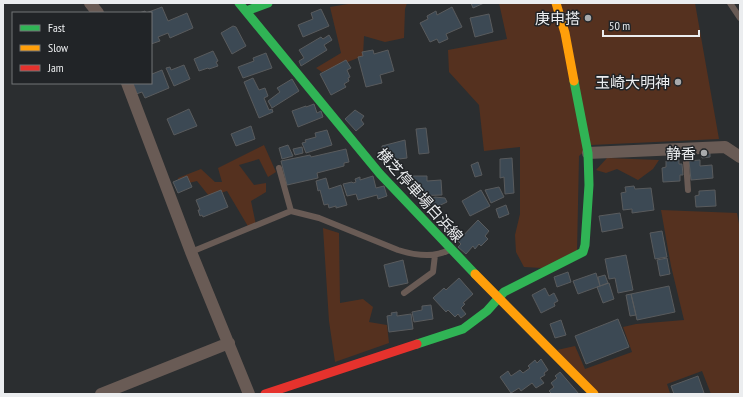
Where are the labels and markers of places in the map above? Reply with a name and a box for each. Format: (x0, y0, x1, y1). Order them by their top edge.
place label: 庚申搭 (535, 9, 580, 28)
marker: 庚申搭 (583, 13, 593, 23)
place label: 玉崎大明神 (595, 73, 670, 92)
marker: 玉崎大明神 (673, 77, 683, 87)
place label: 静香 (666, 144, 696, 163)
marker: 静香 (699, 148, 709, 158)

